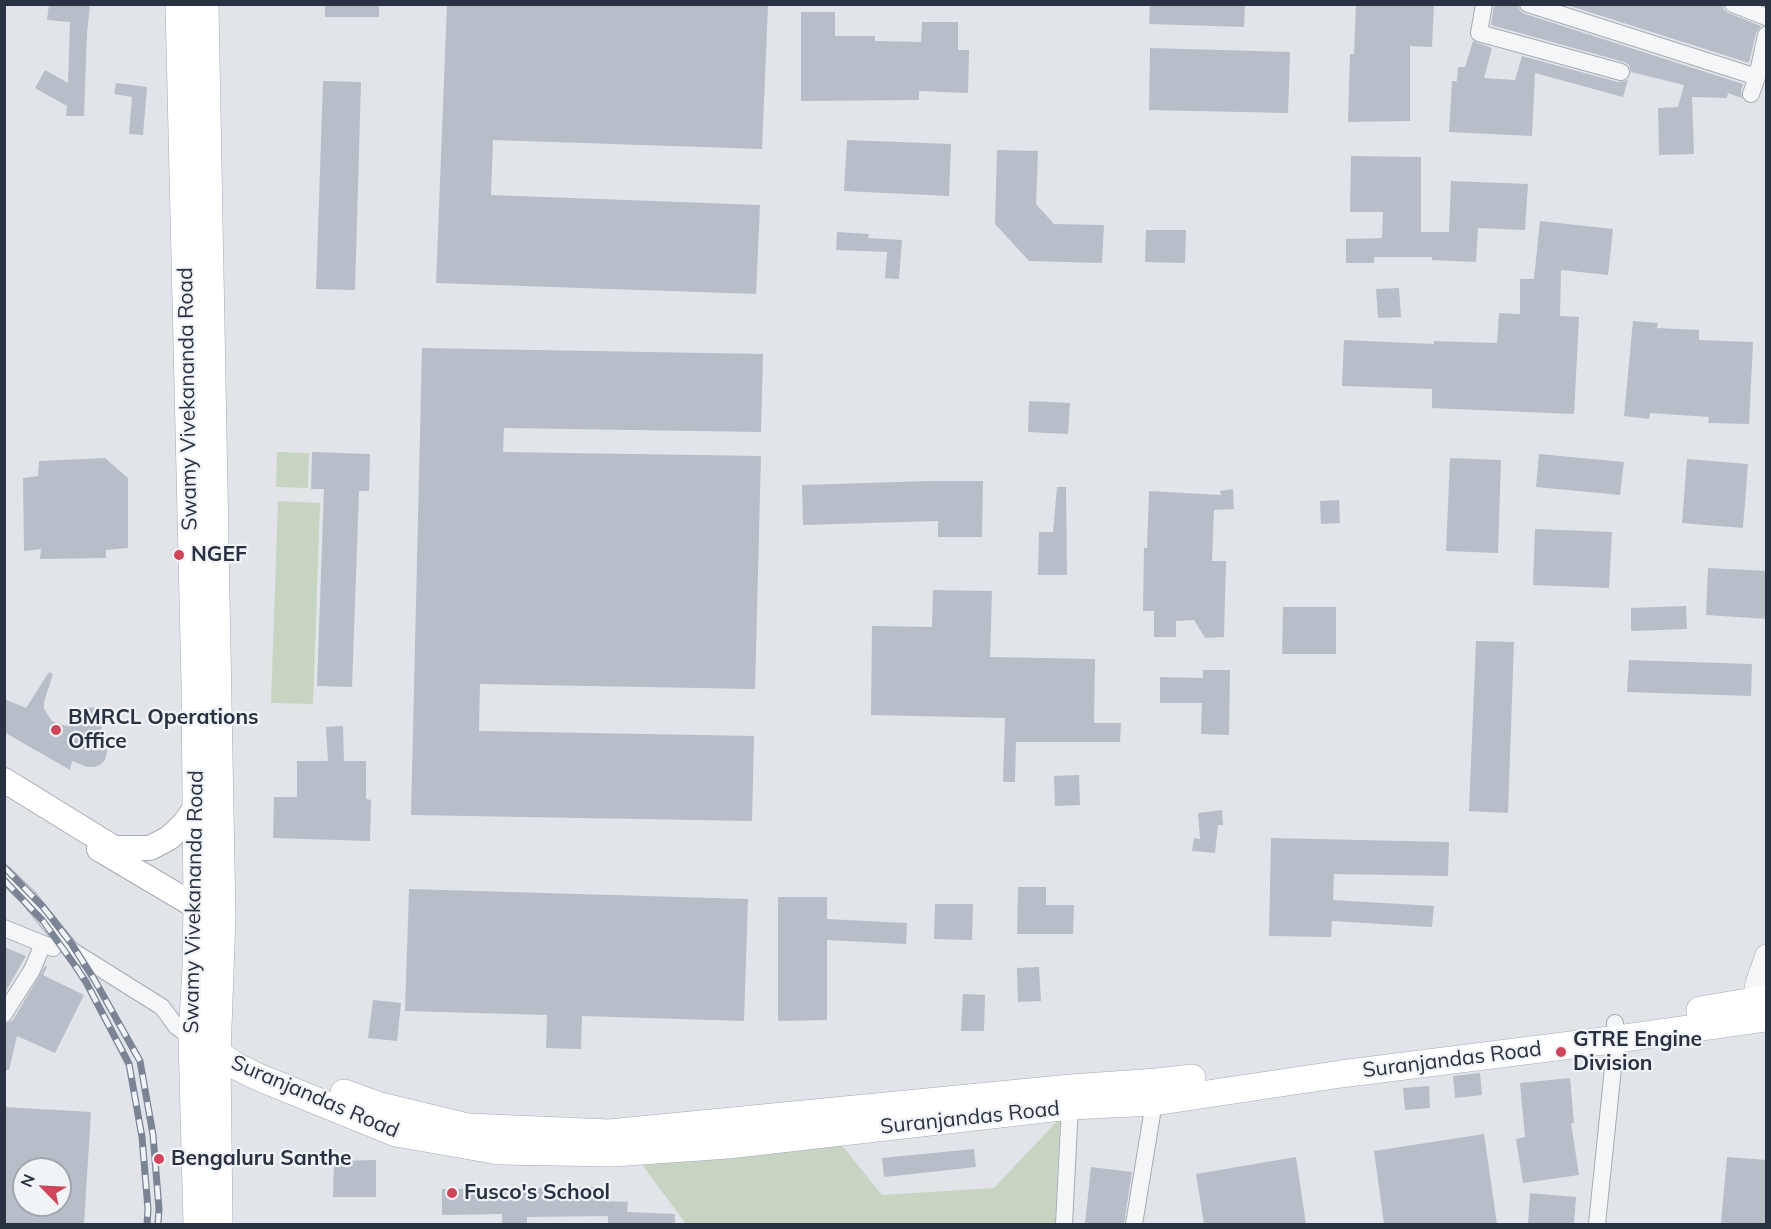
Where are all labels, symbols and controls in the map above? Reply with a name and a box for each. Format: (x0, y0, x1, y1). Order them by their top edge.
street label: Swamy Vivekananda Road (173, 267, 203, 531)
place label: NGEF (191, 542, 247, 568)
marker: NGEF (172, 548, 186, 562)
place label: BMRCL Operations Office (68, 705, 259, 755)
marker: BMRCL Operations Office (49, 723, 63, 737)
street label: Swamy Vivekananda Road (179, 770, 209, 1034)
place label: GTRE Engine Division (1573, 1027, 1702, 1077)
street label: Suranjandas Road (1361, 1037, 1543, 1083)
marker: GTRE Engine Division (1554, 1045, 1568, 1059)
street label: Suranjandas Road (227, 1050, 403, 1144)
street label: Suranjandas Road (879, 1096, 1061, 1140)
place label: Bengaluru Santhe (171, 1146, 352, 1172)
marker: Bengaluru Santhe (152, 1152, 166, 1166)
north arrow (12, 1157, 72, 1217)
text: N (16, 1171, 39, 1190)
place label: Fusco's School (464, 1180, 610, 1206)
marker: Fusco's School (445, 1186, 459, 1200)

